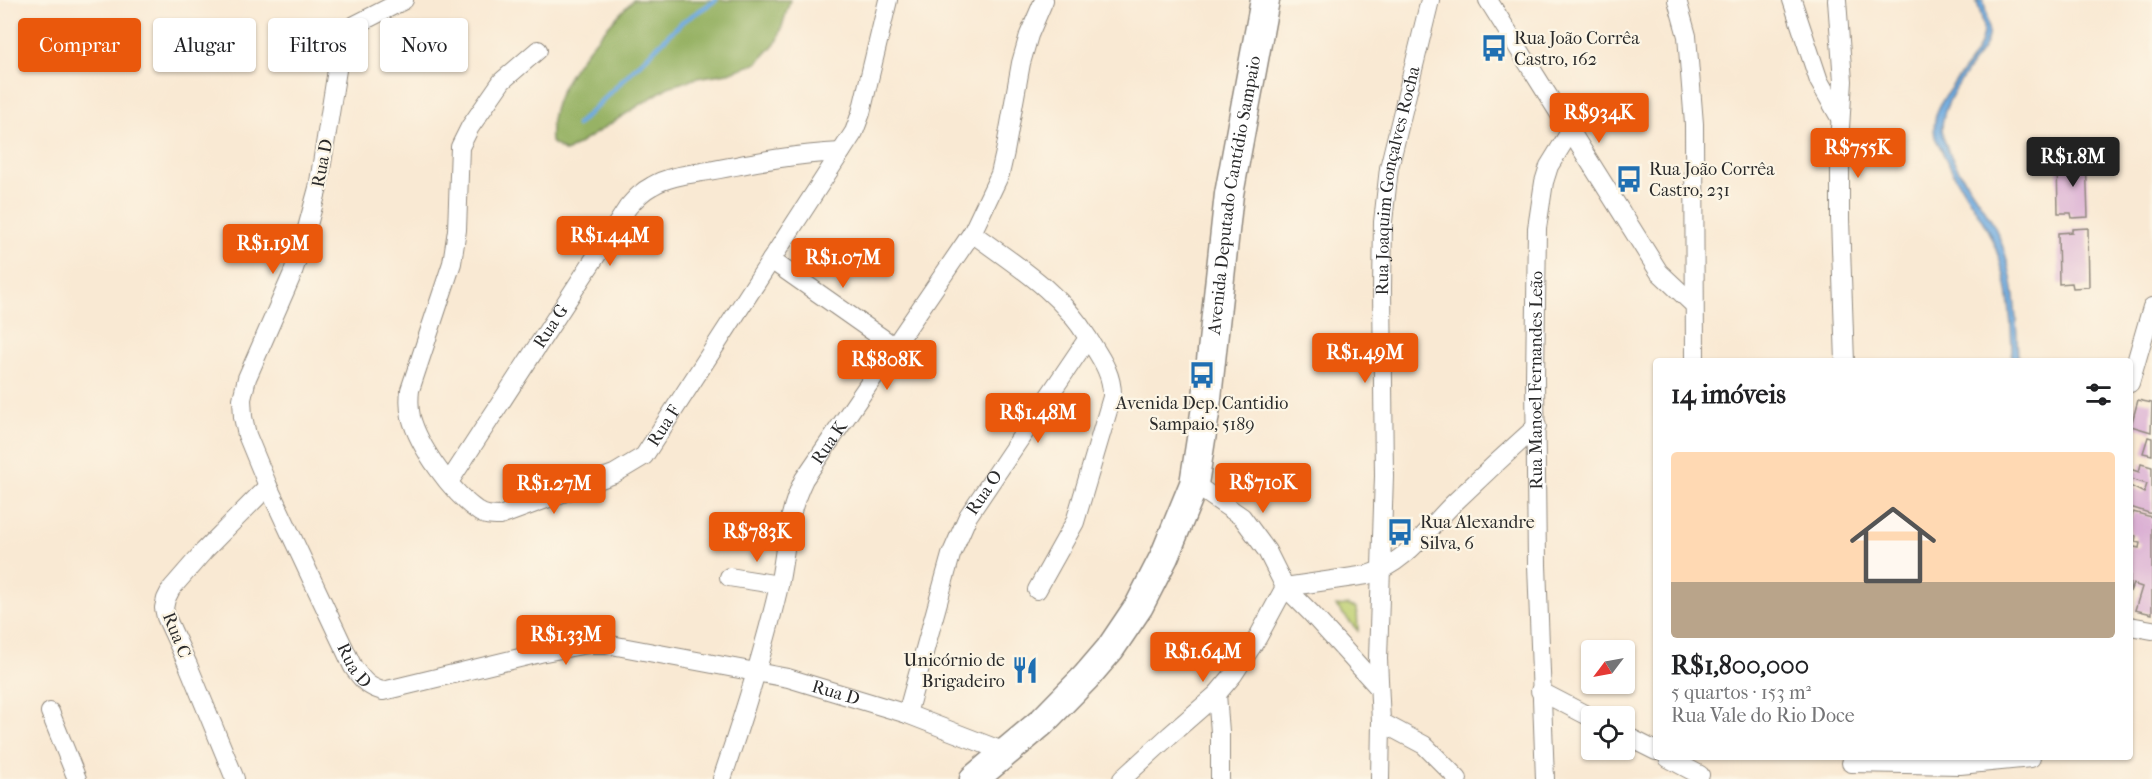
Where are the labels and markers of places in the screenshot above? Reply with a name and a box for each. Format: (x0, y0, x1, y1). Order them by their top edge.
place label: Rua João Corrêa Castro, 162 (1514, 28, 1640, 70)
bus stop icon: Rua João Corrêa Castro, 162 (1479, 33, 1509, 63)
pin: R$934K (1550, 93, 1648, 144)
pin: R$755K (1809, 128, 1907, 179)
pin: R$1.8M (2024, 137, 2122, 188)
place label: Rua João Corrêa Castro, 231 (1649, 159, 1775, 201)
bus stop icon: Rua João Corrêa Castro, 231 (1614, 164, 1644, 194)
pin: R$1.44M (555, 216, 665, 267)
pin: R$1.19M (218, 224, 328, 275)
pin: R$1.07M (788, 238, 898, 289)
pin: R$1.49M (1310, 333, 1420, 384)
pin: R$808K (838, 340, 936, 391)
bus stop icon: Avenida Dep. Cantidio Sampaio, 5189 (1187, 360, 1217, 390)
pin: R$1.48M (983, 393, 1093, 444)
place label: Avenida Dep. Cantidio Sampaio, 5189 (1115, 393, 1288, 435)
pin: R$710K (1214, 463, 1312, 514)
pin: R$1.27M (499, 464, 609, 515)
pin: R$783K (708, 512, 806, 563)
place label: Rua Alexandre Silva, 6 (1420, 512, 1535, 554)
bus stop icon: Rua Alexandre Silva, 6 (1385, 517, 1415, 547)
pin: R$1.33M (511, 615, 621, 666)
pin: R$1.64M (1148, 632, 1258, 683)
place label: Unicórnio de Brigadeiro (903, 650, 1005, 692)
restaurant icon: Unicórnio de Brigadeiro (1010, 655, 1040, 685)

